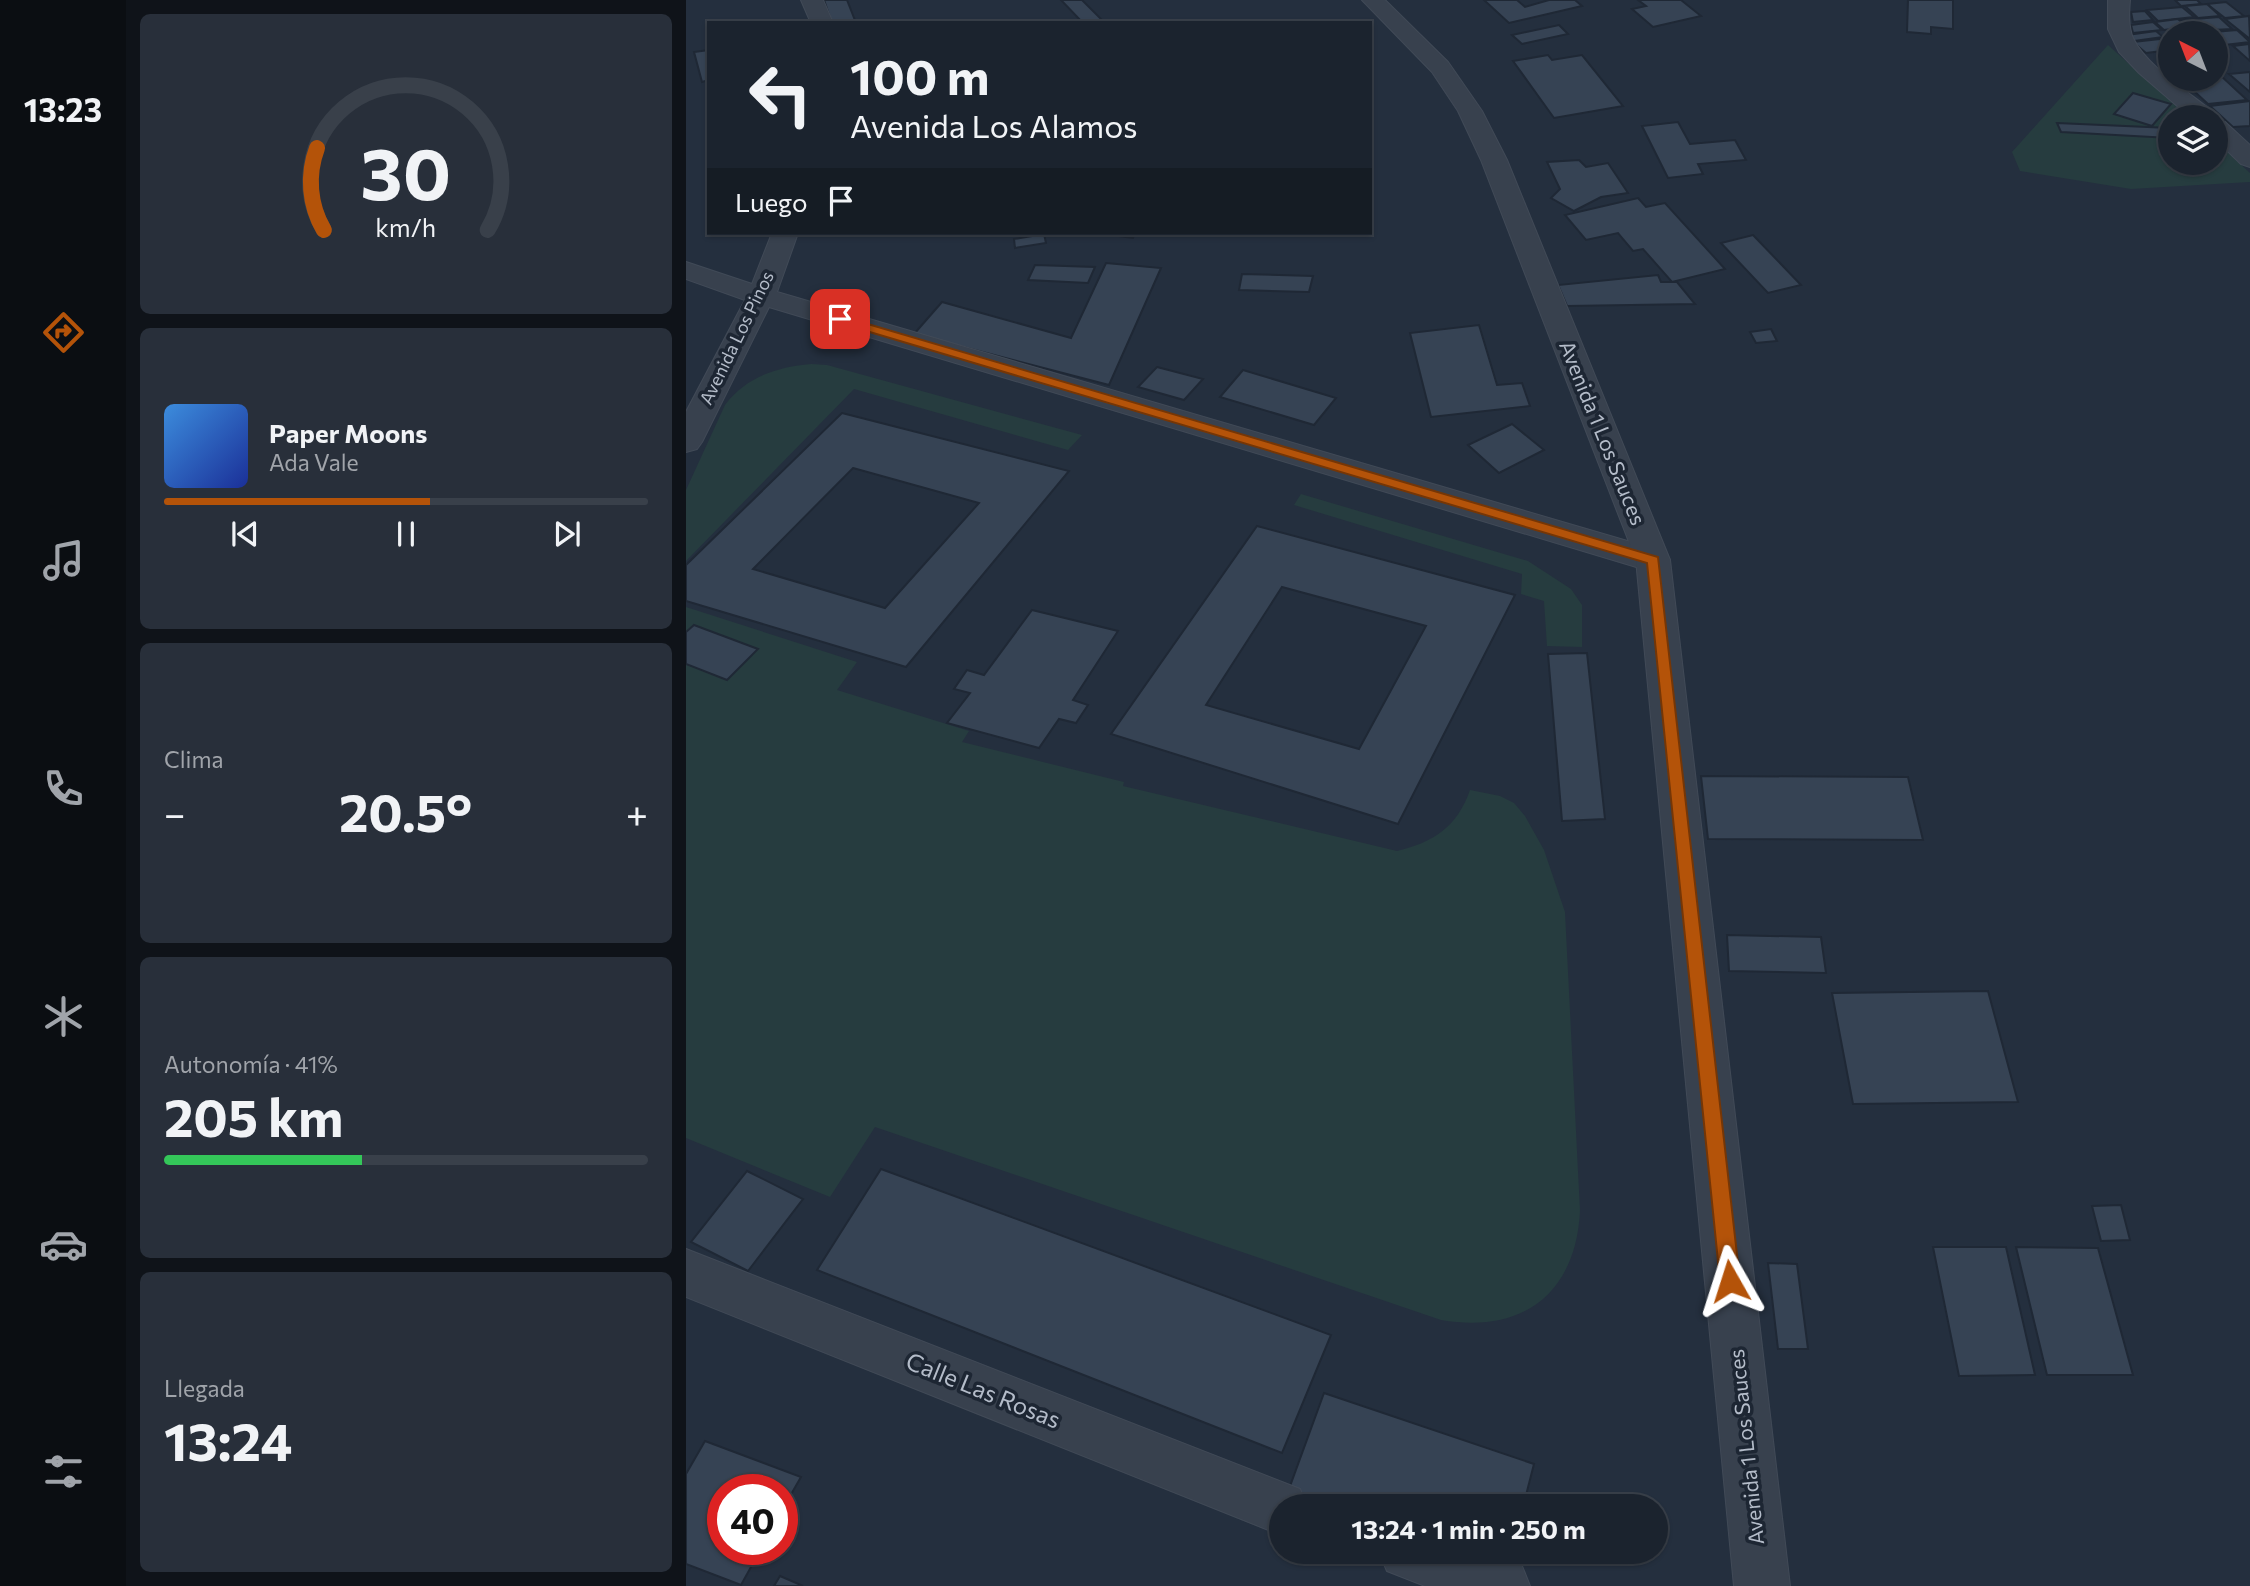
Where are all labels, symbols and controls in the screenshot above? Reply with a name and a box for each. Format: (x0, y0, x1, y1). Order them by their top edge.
north arrow (2158, 21, 2228, 91)
map controls (2158, 21, 2228, 175)
text: 100 m (850, 45, 989, 105)
icon: left (735, 49, 826, 140)
text: 13:23 (24, 89, 102, 129)
text: Avenida Los Alamos (850, 105, 1138, 145)
button: layers (2158, 105, 2228, 175)
text: 30 (361, 127, 451, 216)
icon: arrive (822, 182, 860, 220)
text: Luego (735, 186, 808, 217)
text: km/h (376, 212, 436, 242)
street label: Avenida Los Pinos (694, 267, 778, 408)
pin (810, 289, 870, 349)
icon: arrive (821, 300, 859, 338)
icon: directions (39, 308, 88, 357)
street label: Avenida 1 Los Sauces (1555, 337, 1652, 528)
text: Paper Moons (269, 417, 427, 448)
text: Ada Vale (269, 448, 359, 476)
icon: previous (226, 515, 264, 553)
icon: pause (387, 515, 425, 553)
icon: next (548, 515, 586, 553)
icon: music (39, 536, 88, 585)
text: Clima (164, 745, 224, 773)
icon: phone (39, 764, 88, 813)
text: 20.5° (339, 779, 472, 843)
text: − (164, 789, 186, 836)
text: + (626, 789, 648, 836)
icon: climate (39, 992, 88, 1041)
text: Autonomía · 41% (164, 1050, 338, 1078)
text: 205 km (164, 1084, 343, 1148)
icon: car (39, 1220, 88, 1269)
position arrow (1693, 1244, 1767, 1318)
street label: Calle Las Rosas (902, 1345, 1065, 1434)
street label: Avenida 1 Los Sauces (1723, 1348, 1768, 1546)
text: Llegada (164, 1374, 245, 1402)
text: 13:24 (164, 1408, 292, 1472)
icon: filters (39, 1447, 88, 1496)
speed limit sign: 40 (707, 1474, 798, 1565)
text: 13:24 · 1 min · 250 m (1351, 1513, 1586, 1544)

